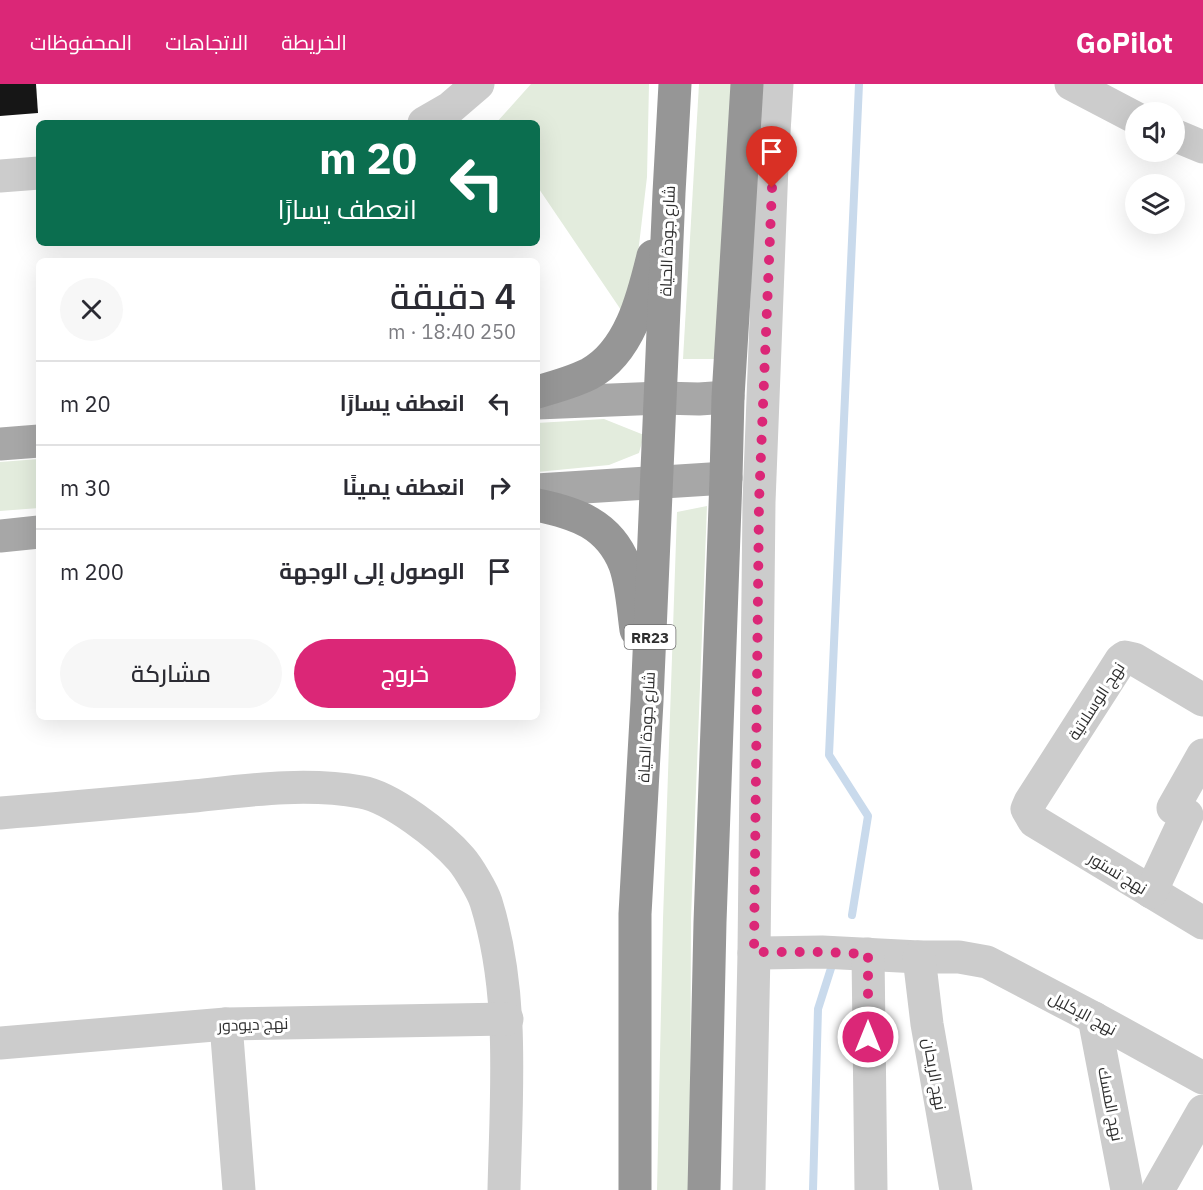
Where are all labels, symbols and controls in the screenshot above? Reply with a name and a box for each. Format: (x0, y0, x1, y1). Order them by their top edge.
text: GoPilot (1076, 24, 1173, 61)
text: المحفوظات (30, 28, 132, 56)
text: الاتجاهات (165, 28, 248, 56)
text: الخريطة (281, 28, 347, 56)
map controls (1125, 102, 1185, 234)
button: sound (1125, 102, 1185, 162)
pin (746, 126, 797, 188)
text: 20 m (319, 131, 417, 186)
icon: arrive (755, 135, 788, 168)
icon: left (438, 144, 516, 222)
button: layers (1125, 174, 1185, 234)
street label: شارع جودة الحياة (655, 185, 681, 297)
text: انعطف يسارًا (278, 191, 417, 226)
text: 4 دقيقة (390, 272, 516, 319)
button: close (60, 278, 123, 341)
text: 250 m · 18:40 (388, 318, 516, 345)
icon: left (483, 387, 516, 420)
text: انعطف يسارًا (340, 388, 465, 417)
text: 20 m (60, 389, 111, 418)
icon: right (483, 471, 516, 504)
text: انعطف يمينًا (343, 472, 465, 501)
text: 30 m (60, 473, 111, 502)
icon: arrive (483, 555, 516, 588)
text: الوصول إلى الوجهة (279, 556, 465, 585)
text: 200 m (60, 557, 124, 586)
road number: RR23 (624, 625, 676, 649)
button: مشاركة (60, 639, 282, 708)
button: خروج (294, 639, 516, 708)
street label: نهج الوسلاتية (1063, 658, 1130, 745)
street label: شارع جودة الحياة (633, 671, 661, 783)
street label: نهج تستور (1083, 847, 1151, 900)
street label: نهج الإكليل (1045, 987, 1120, 1041)
position arrow (836, 1005, 900, 1069)
street label: نهج ديودور (216, 1013, 289, 1037)
street label: نهج الريحان (917, 1036, 951, 1112)
street label: نهج المسك (1092, 1065, 1128, 1143)

